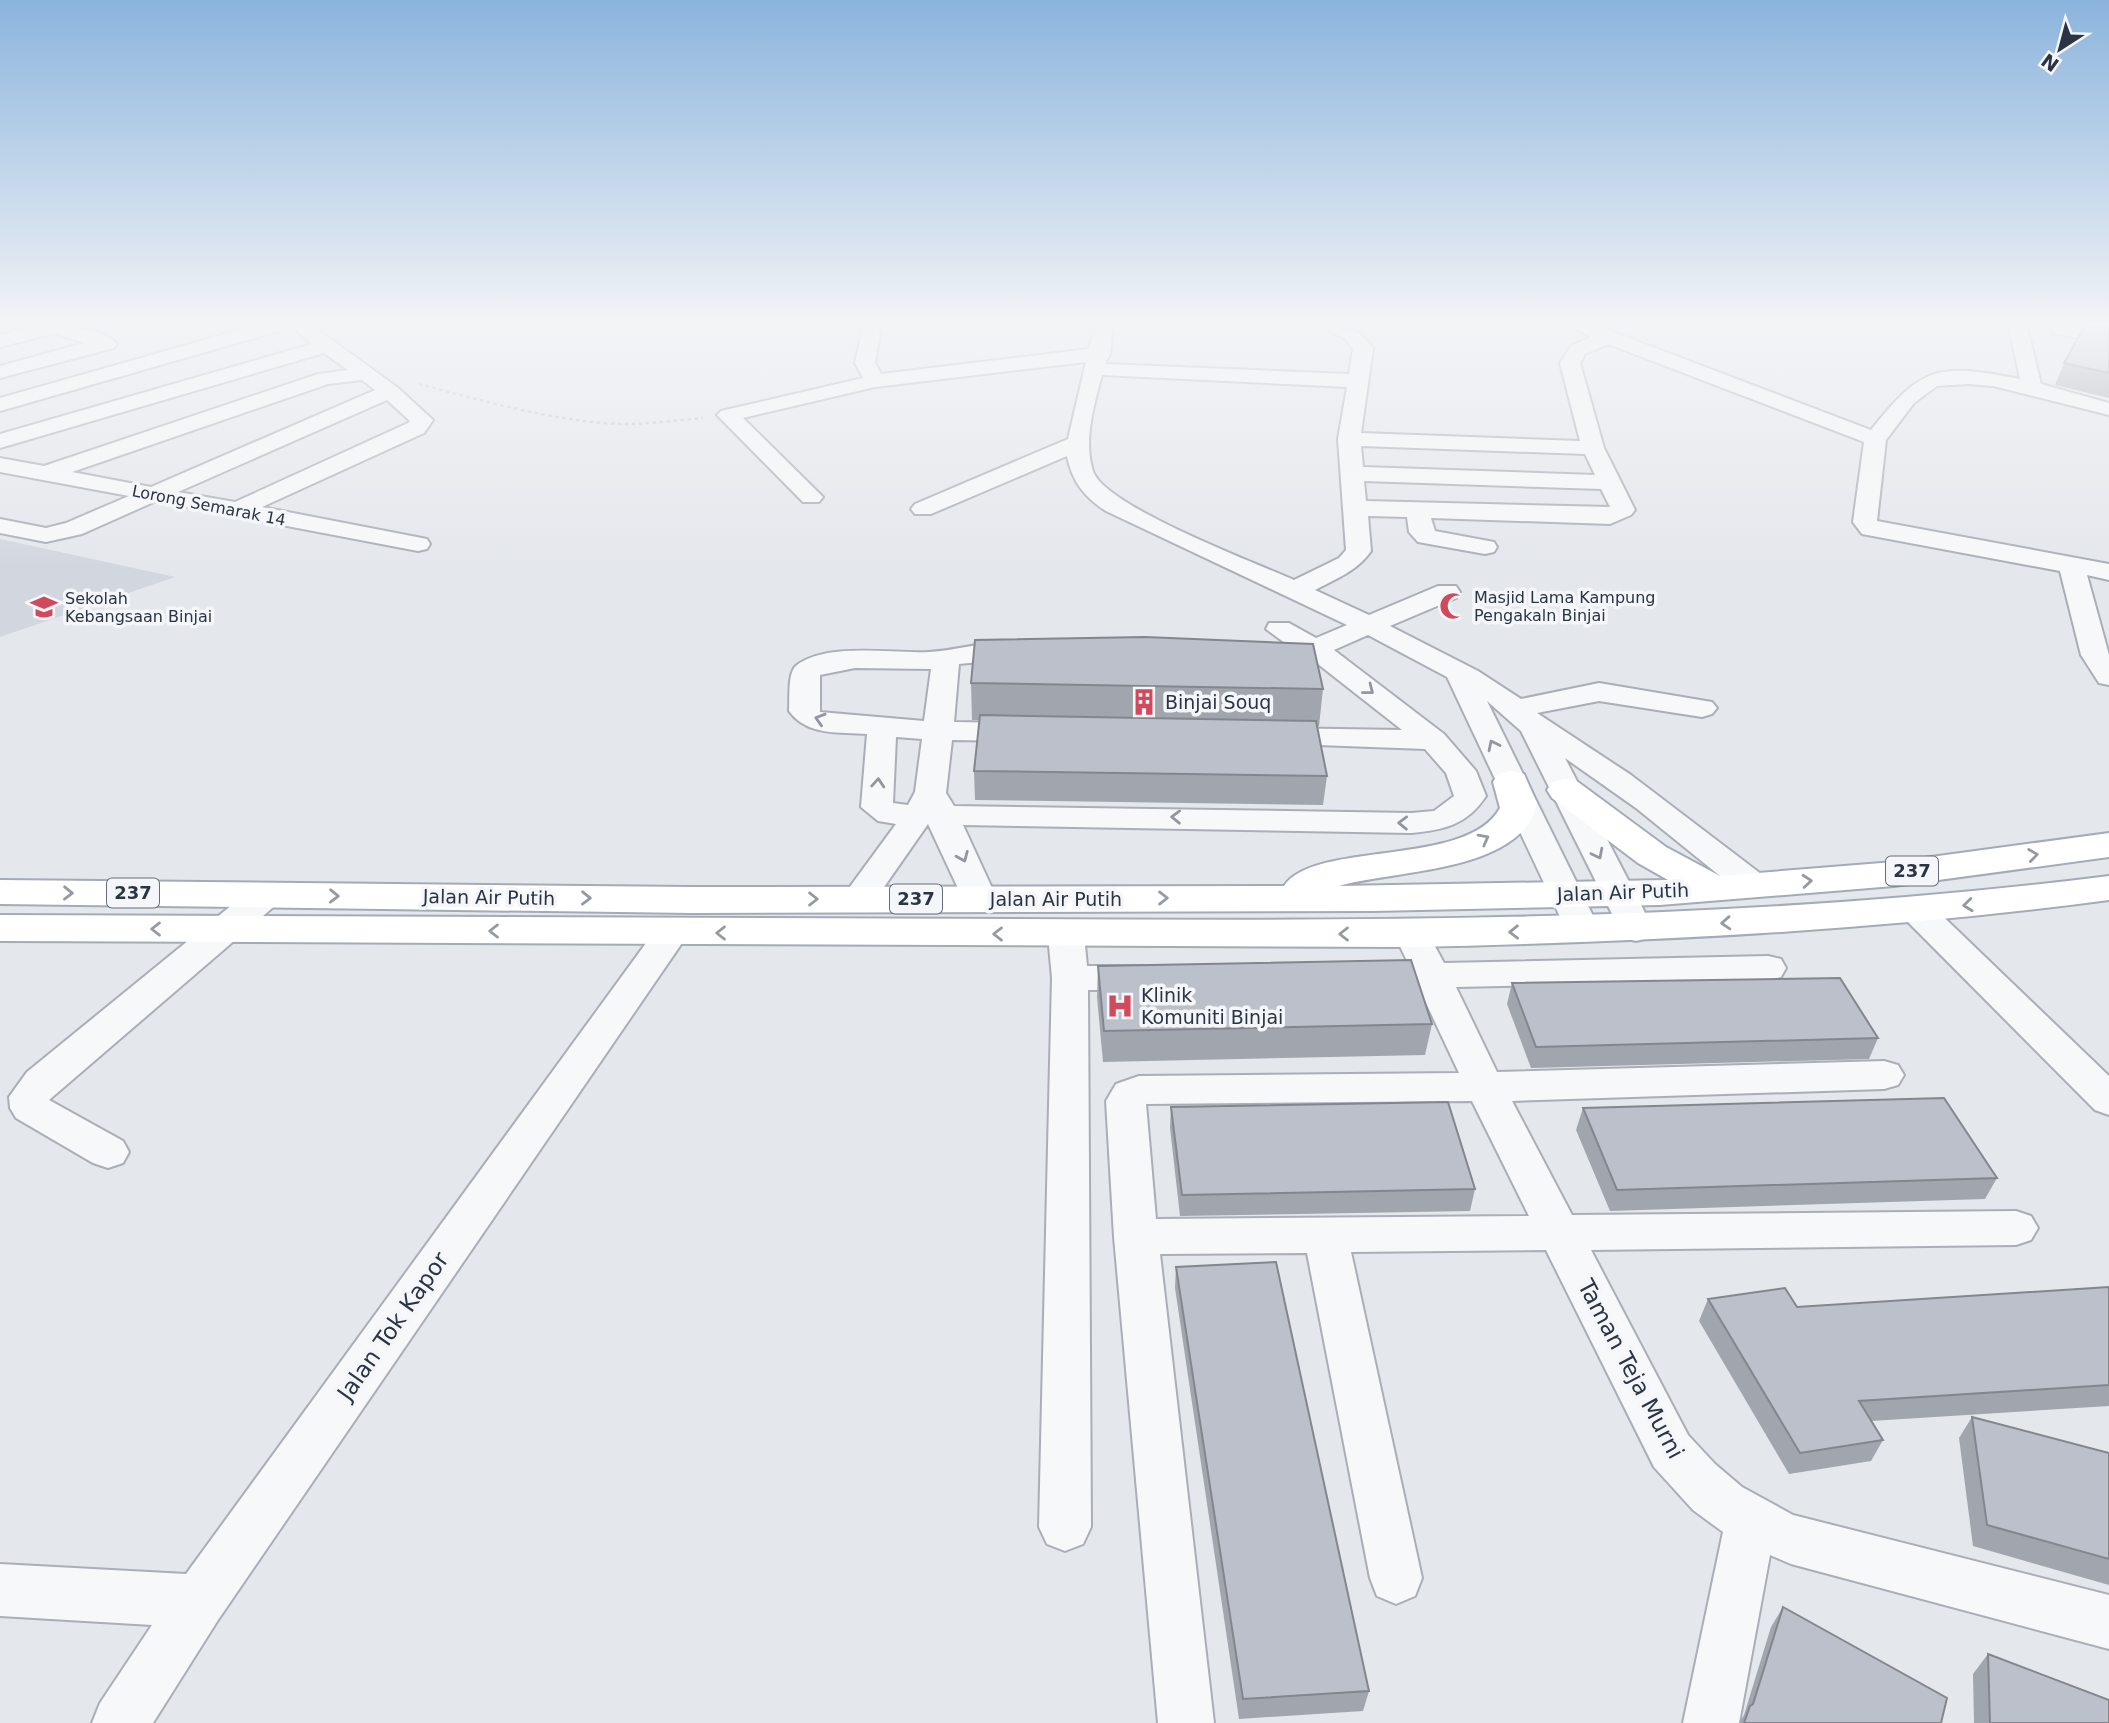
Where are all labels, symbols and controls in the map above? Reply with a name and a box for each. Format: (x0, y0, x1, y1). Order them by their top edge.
north arrow (2025, 14, 2095, 84)
text: N (2037, 49, 2063, 76)
street label: Lorong Semarak 14 (130, 481, 287, 530)
place label: Masjid Lama Kampung Pengakaln Binjai (1474, 588, 1655, 625)
place label: Sekolah Kebangsaan Binjai (65, 589, 212, 626)
mosque icon: Masjid Lama Kampung Pengakaln Binjai (1438, 591, 1468, 621)
school or university icon: Sekolah Kebangsaan Binjai (29, 592, 59, 622)
one-way arrow (1361, 681, 1373, 694)
building icon: Binjai Souq (1129, 687, 1159, 717)
place label: Binjai Souq (1165, 691, 1271, 713)
one-way arrow (814, 713, 826, 728)
one-way arrow (1488, 740, 1502, 752)
one-way arrow (870, 777, 885, 788)
one-way arrow (1170, 809, 1181, 824)
one-way arrow (1397, 815, 1408, 830)
one-way arrow (1477, 834, 1490, 847)
one-way arrow (1589, 847, 1603, 859)
one-way arrow (2027, 848, 2039, 863)
one-way arrow (954, 851, 968, 863)
road number: 237 (1886, 856, 1938, 886)
one-way arrow (1802, 874, 1813, 889)
road number: 237 (107, 878, 159, 908)
street label: Jalan Air Putih (1555, 879, 1690, 905)
road number: 237 (890, 884, 942, 914)
one-way arrow (63, 885, 74, 900)
street label: Jalan Air Putih (422, 885, 555, 909)
one-way arrow (329, 888, 340, 904)
street label: Jalan Air Putih (989, 888, 1122, 910)
one-way arrow (1159, 890, 1169, 906)
one-way arrow (581, 891, 592, 906)
one-way arrow (809, 891, 819, 907)
one-way arrow (1962, 897, 1974, 912)
one-way arrow (1720, 916, 1731, 931)
one-way arrow (151, 921, 161, 937)
one-way arrow (488, 923, 499, 939)
one-way arrow (1508, 924, 1519, 940)
one-way arrow (716, 925, 727, 940)
one-way arrow (992, 926, 1003, 942)
one-way arrow (1338, 926, 1349, 942)
place label: Klinik Komuniti Binjai (1141, 984, 1283, 1028)
hospital icon: Klinik Komuniti Binjai (1105, 991, 1135, 1021)
street label: Jalan Tok Kapor (331, 1246, 454, 1407)
street label: Taman Teja Murni (1572, 1274, 1689, 1463)

